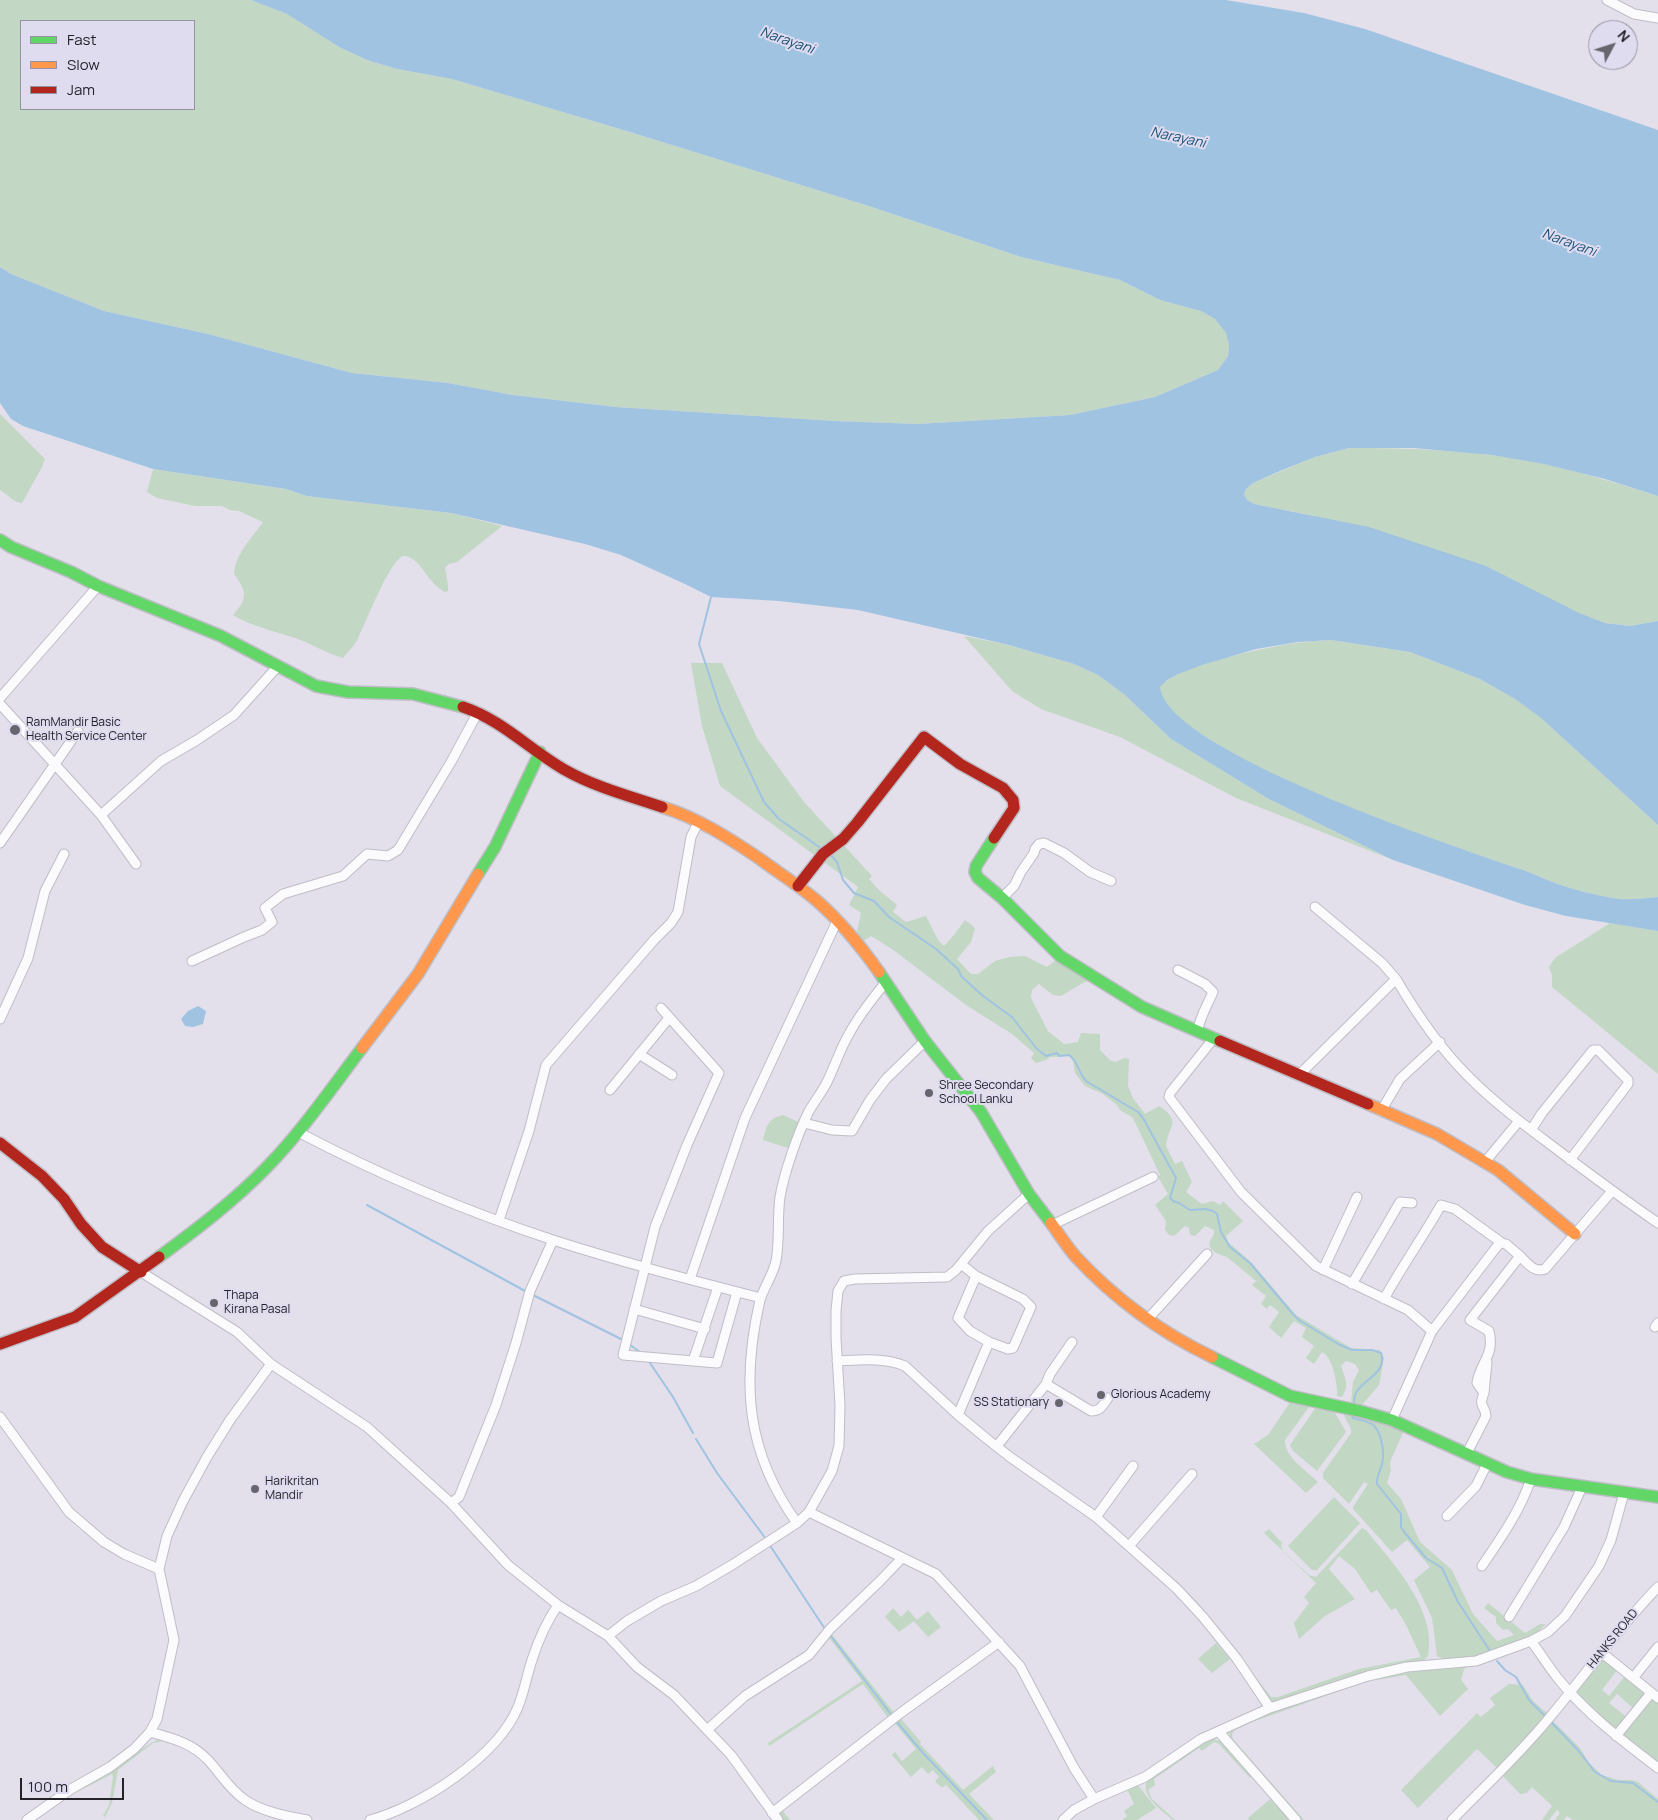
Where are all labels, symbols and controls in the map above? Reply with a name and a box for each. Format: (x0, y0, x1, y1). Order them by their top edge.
legend (20, 20, 195, 110)
north arrow (1588, 20, 1638, 70)
water label: Narayani (758, 24, 816, 58)
text: N (1614, 26, 1635, 46)
text: Fast (67, 29, 96, 50)
text: Slow (67, 54, 100, 75)
text: Jam (67, 79, 95, 100)
water label: Narayani (1149, 124, 1207, 152)
water label: Narayani (1540, 226, 1598, 260)
place label: RamMandir Basic Health Service Center (26, 716, 147, 744)
marker: RamMandir Basic Health Service Center (8, 723, 22, 737)
place label: Shree Secondary School Lanku (939, 1079, 1034, 1107)
marker: Shree Secondary School Lanku (923, 1087, 935, 1099)
place label: Thapa Kirana Pasal (224, 1289, 290, 1317)
marker: Thapa Kirana Pasal (208, 1297, 220, 1309)
place label: Glorious Academy (1111, 1388, 1210, 1402)
marker: Glorious Academy (1095, 1389, 1107, 1401)
place label: SS Stationary (974, 1396, 1049, 1410)
marker: SS Stationary (1053, 1397, 1065, 1409)
place label: Harikritan Mandir (265, 1475, 319, 1503)
marker: Harikritan Mandir (249, 1483, 261, 1495)
street label: HANKS ROAD (1585, 1606, 1641, 1672)
scale bar (22, 1768, 126, 1800)
text: 100 m (28, 1776, 68, 1797)

